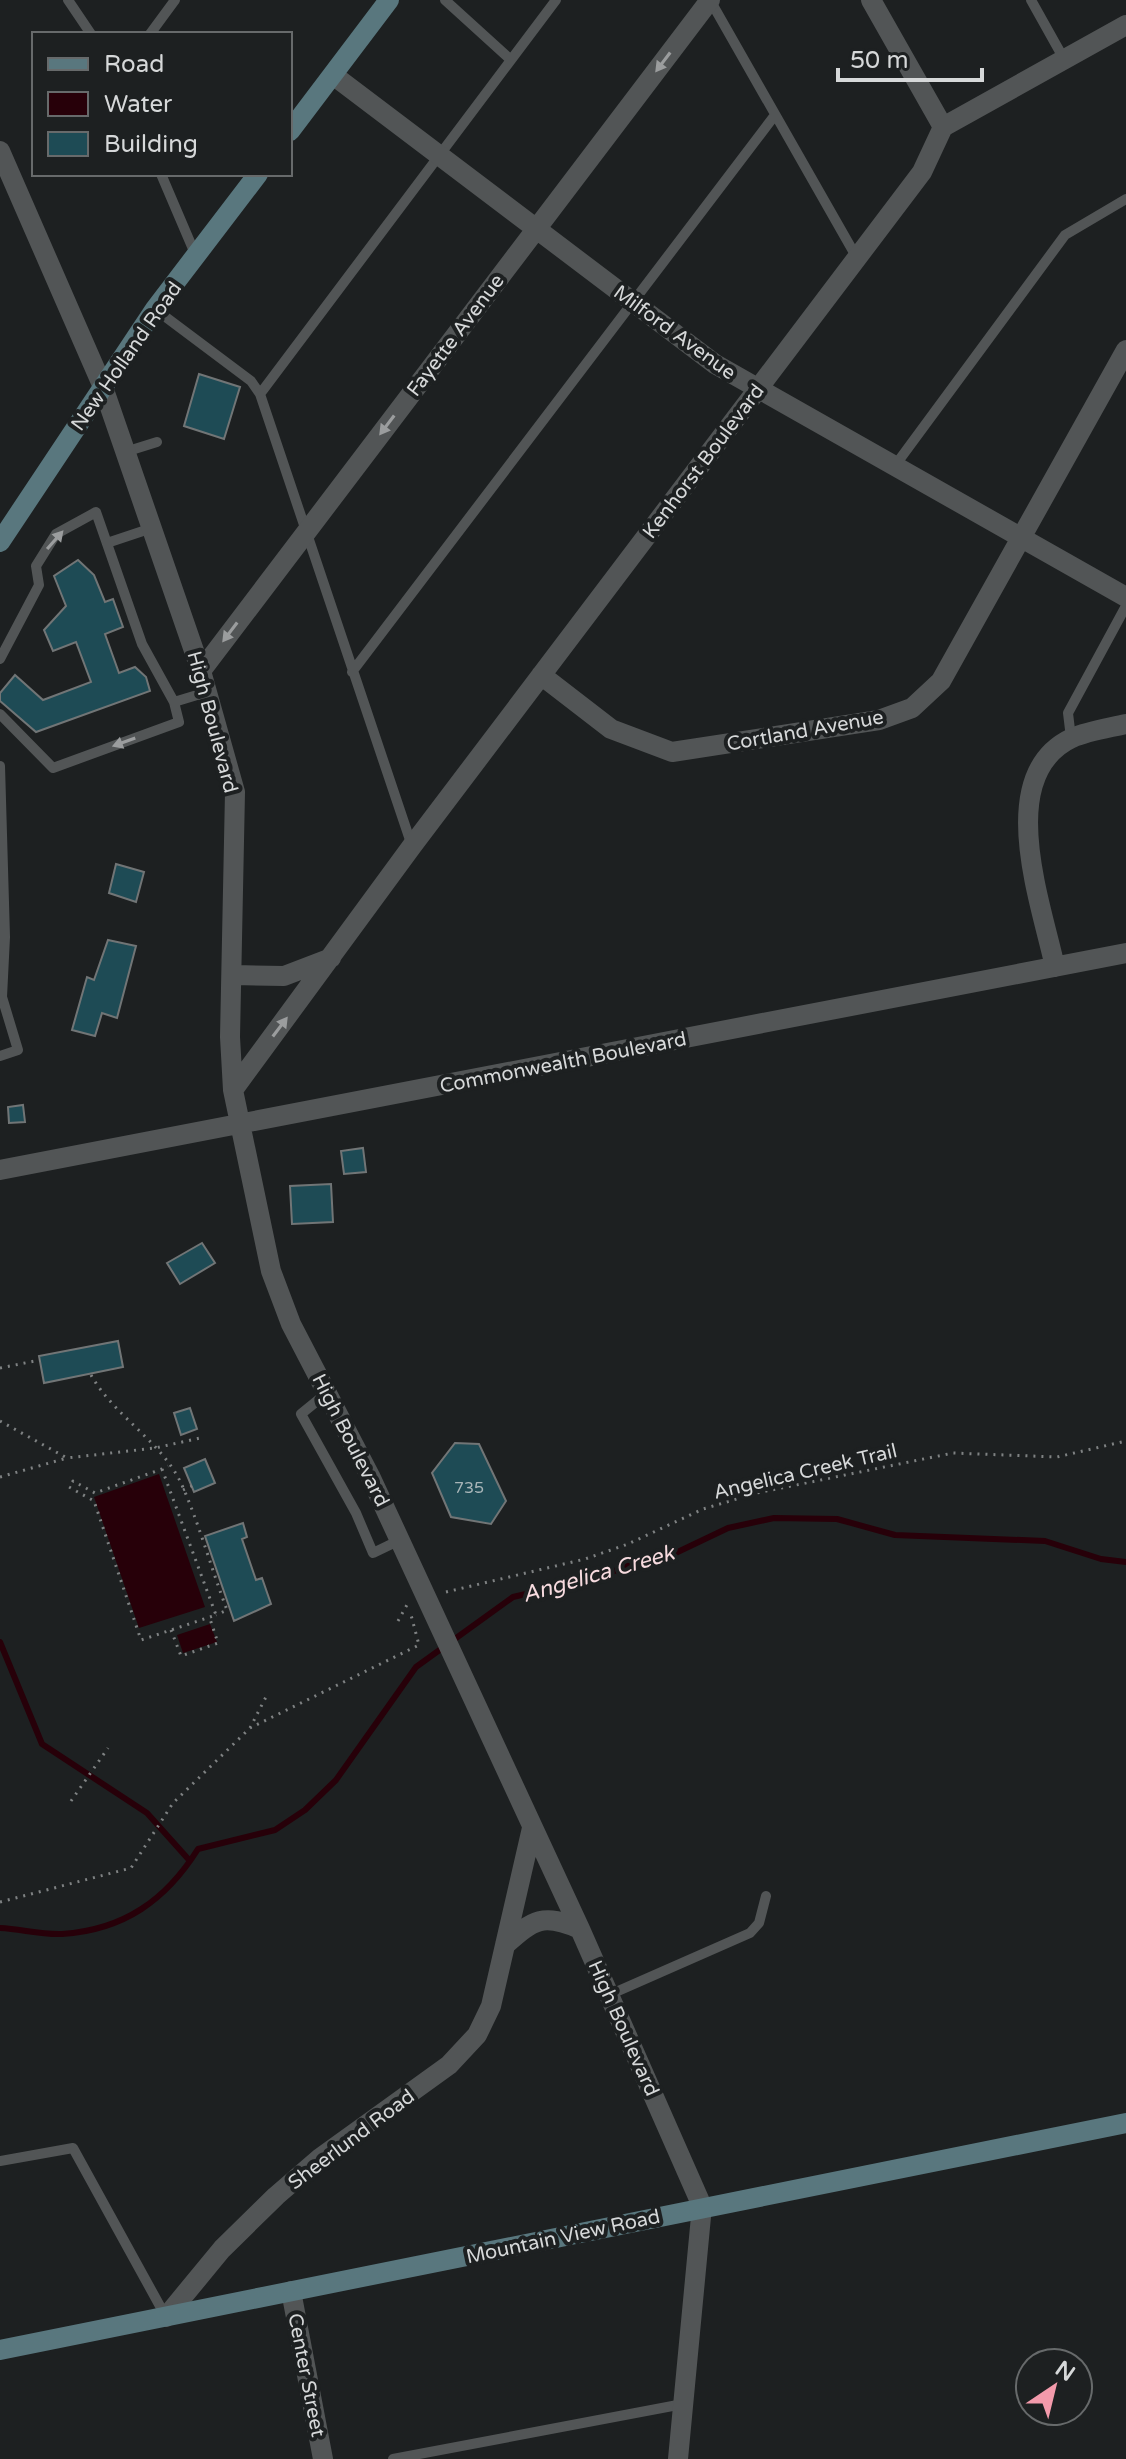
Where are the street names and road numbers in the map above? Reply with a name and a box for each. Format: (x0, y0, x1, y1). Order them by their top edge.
street label: Fayette Avenue (402, 270, 510, 401)
street label: New Holland Road (66, 277, 187, 436)
street label: Milford Avenue (609, 280, 740, 385)
street label: Kenhorst Boulevard (638, 380, 770, 544)
street label: High Boulevard (182, 649, 243, 796)
street label: Cortland Avenue (725, 705, 885, 757)
street label: Commonwealth Boulevard (438, 1027, 689, 1099)
street label: High Boulevard (306, 1370, 394, 1511)
street label: Angelica Creek Trail (711, 1439, 899, 1505)
street label: High Boulevard (582, 1957, 664, 2100)
street label: Sheerlund Road (284, 2084, 420, 2195)
street label: Mountain View Road (464, 2205, 662, 2269)
street label: Center Street (282, 2311, 330, 2440)

